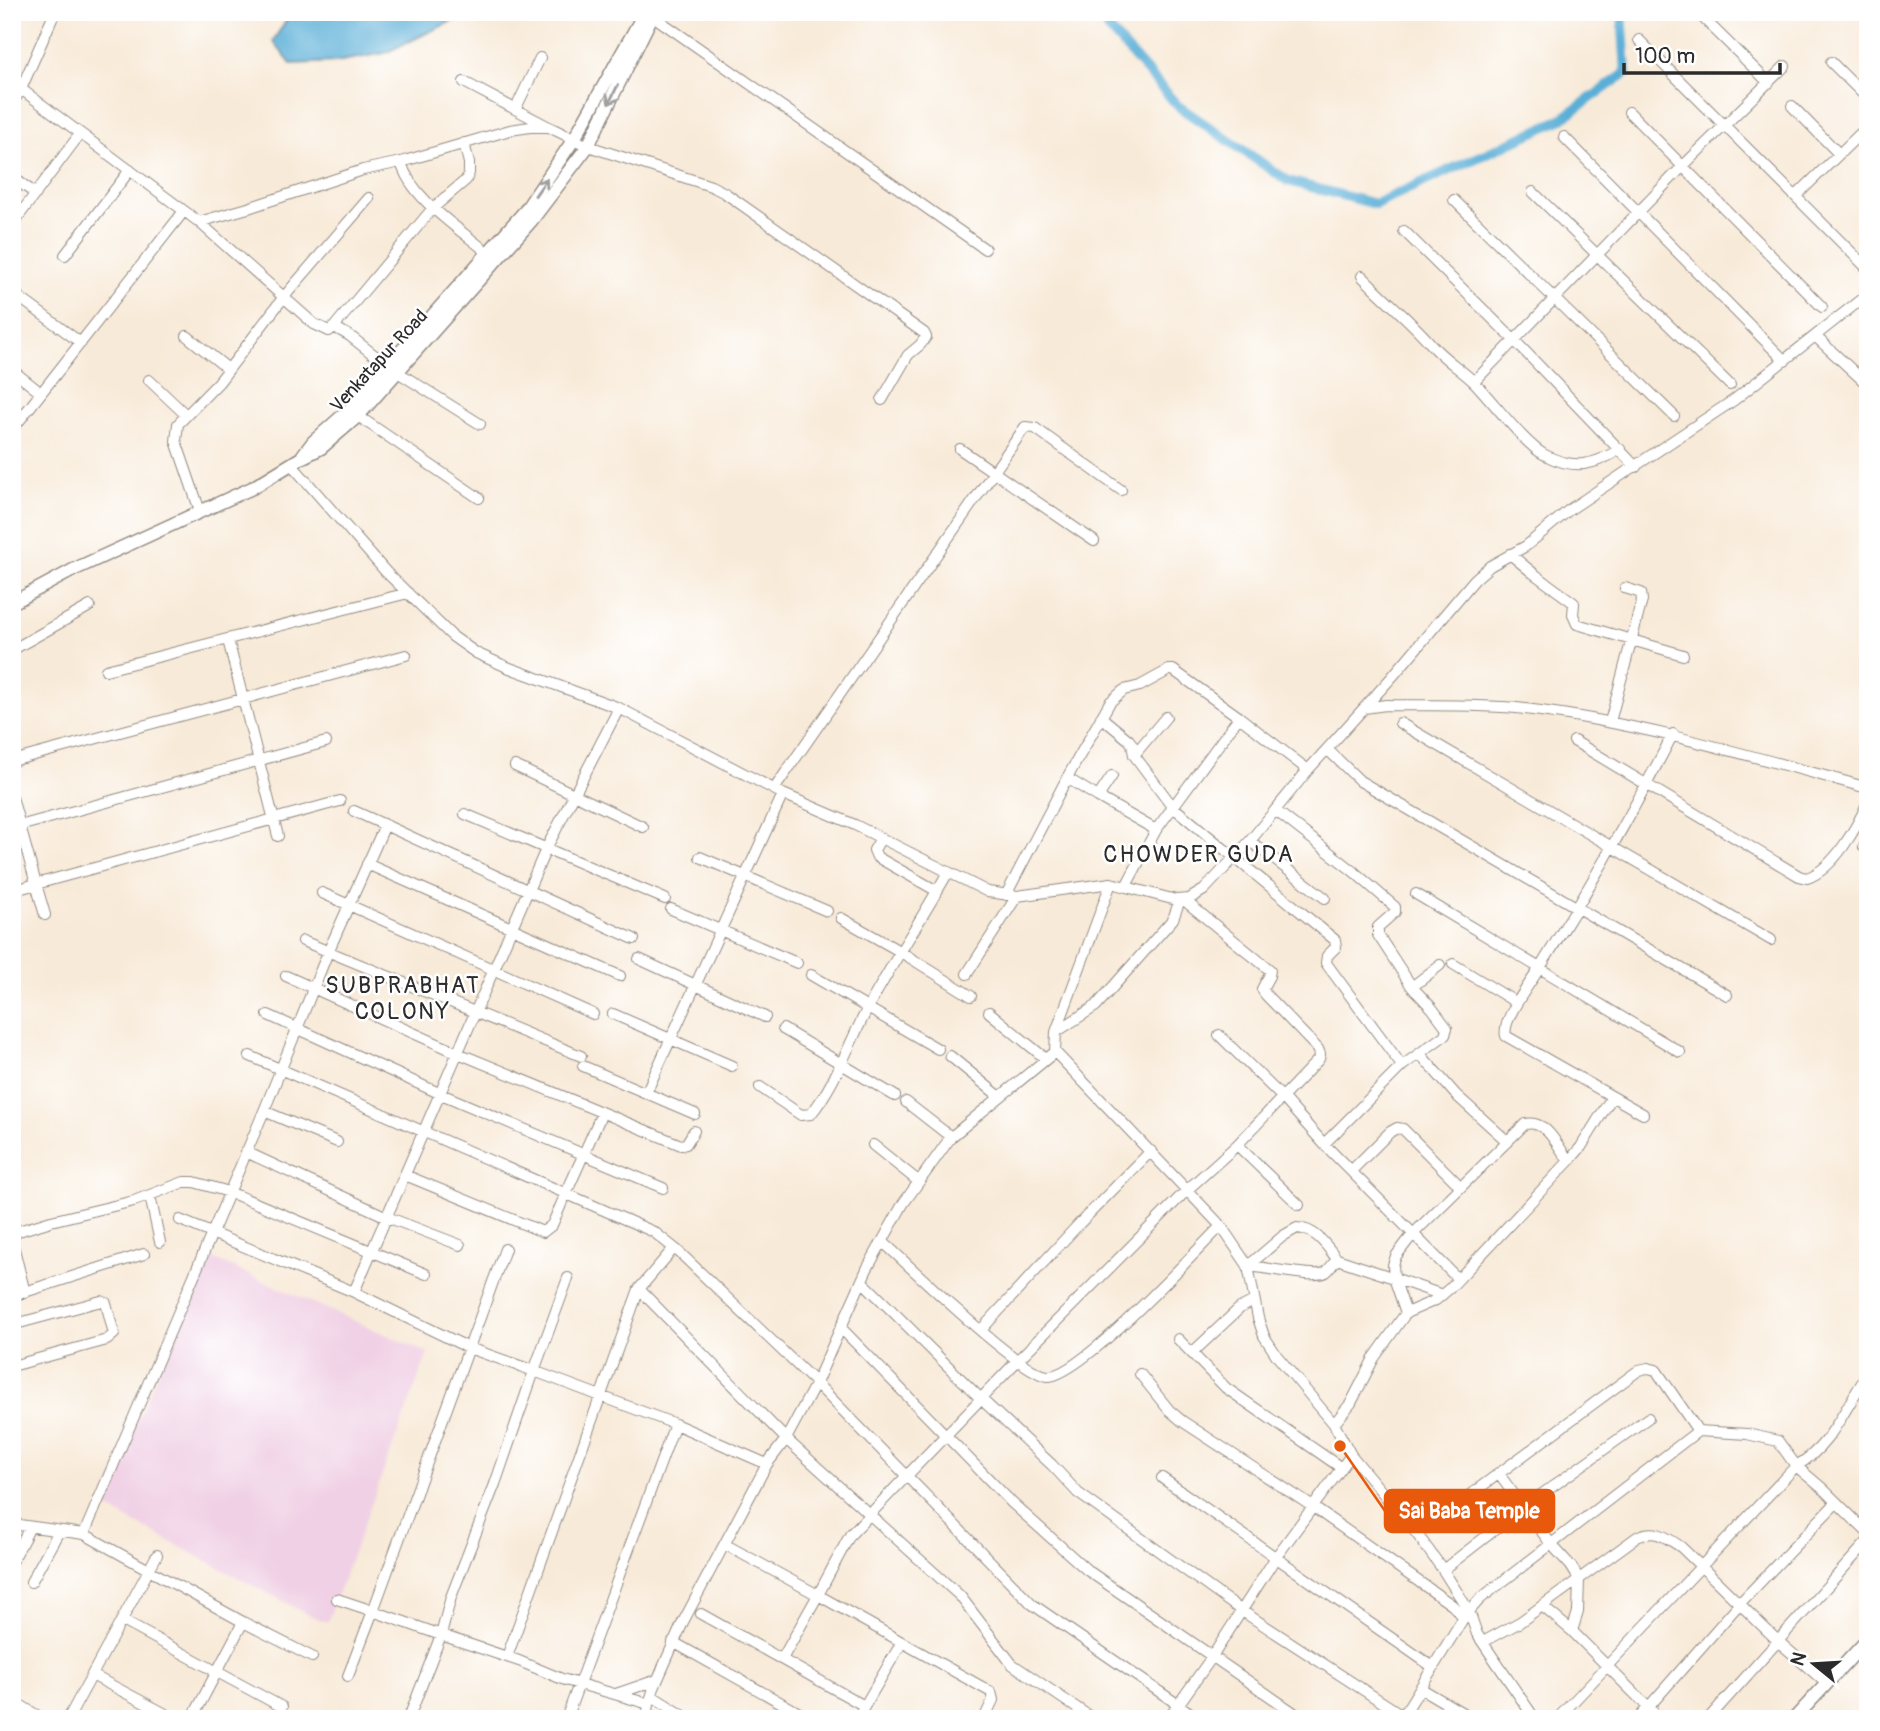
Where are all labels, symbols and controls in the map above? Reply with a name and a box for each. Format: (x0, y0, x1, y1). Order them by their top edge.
scale bar (1624, 32, 1780, 76)
text: 100 m (1635, 43, 1695, 70)
one-way arrow (606, 84, 620, 105)
one-way arrow (534, 178, 548, 198)
street label: Venkatapur Road (325, 304, 433, 418)
district label: CHOWDER GUDA (1103, 840, 1295, 869)
district label: SUBPRABHAT COLONY (325, 971, 481, 1026)
callout: Sai Baba Temple (1385, 1490, 1554, 1532)
text: Sai Baba Temple (1398, 1498, 1540, 1525)
north arrow (1778, 1630, 1848, 1700)
text: N (1785, 1649, 1812, 1669)

